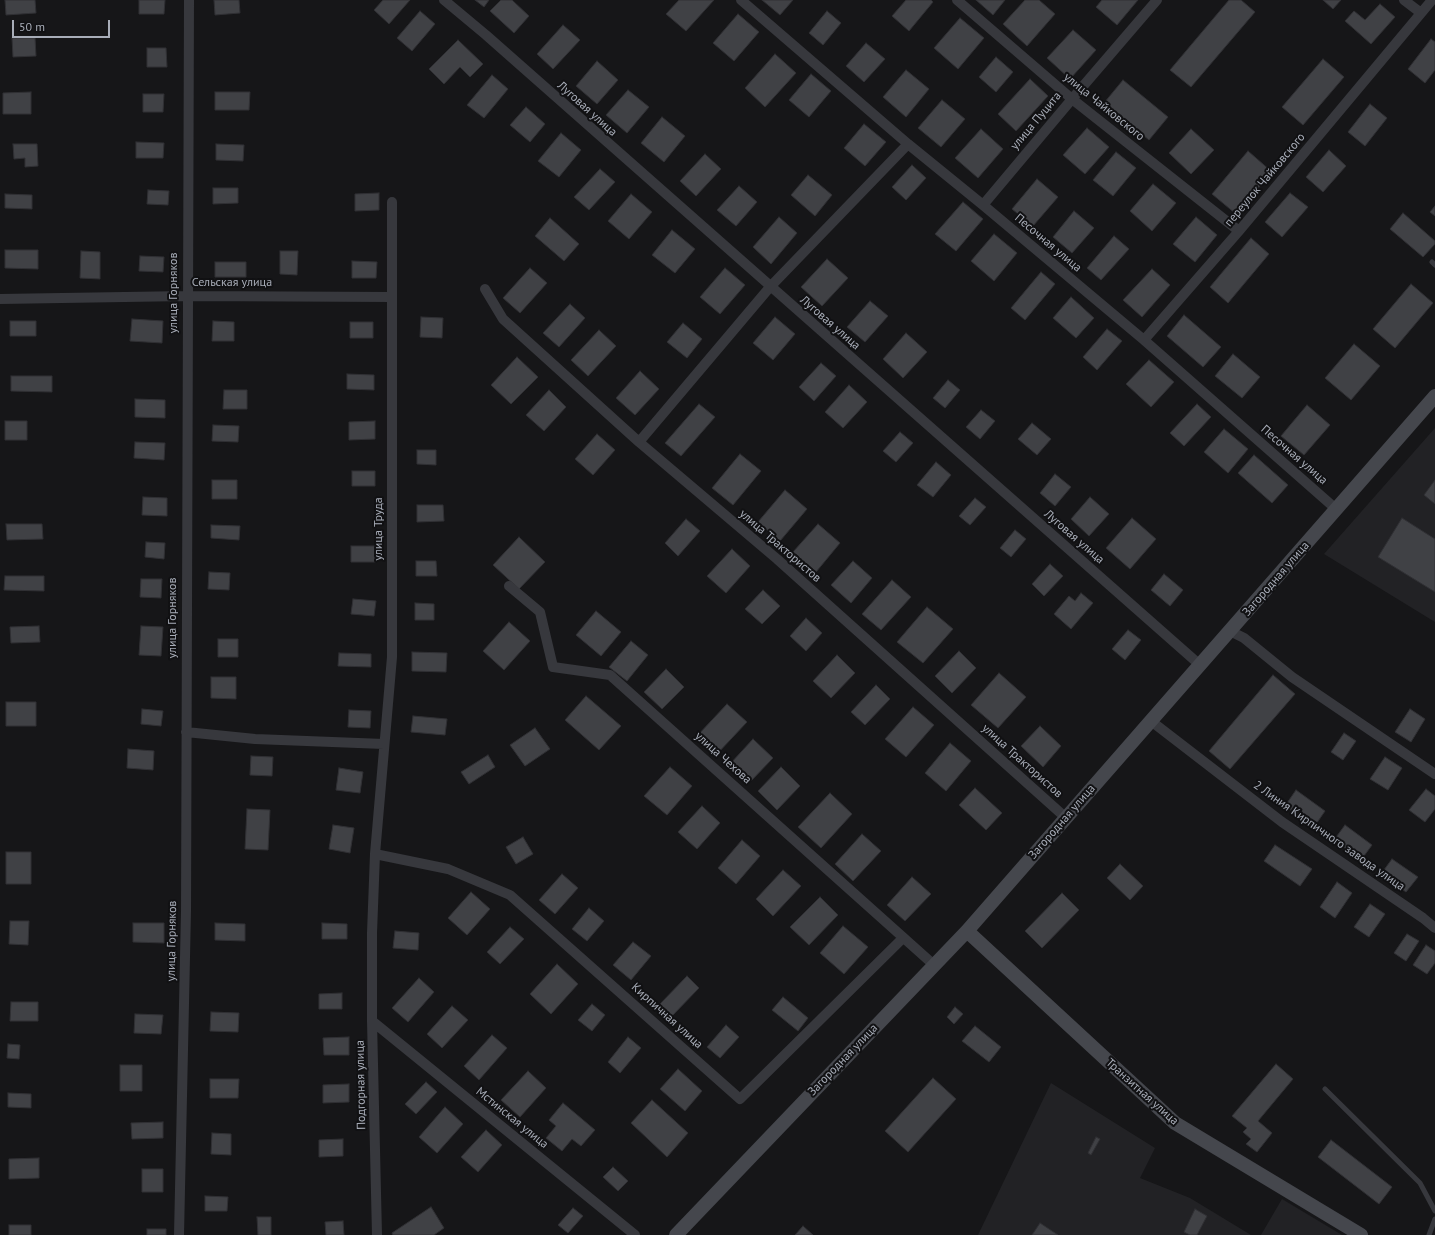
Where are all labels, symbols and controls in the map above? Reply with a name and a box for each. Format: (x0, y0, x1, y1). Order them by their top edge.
scale bar (14, 12, 112, 38)
text: 50 m (19, 19, 45, 34)
street label: улица Чайковского (1061, 70, 1147, 144)
street label: Луговая улица (554, 79, 620, 139)
street label: улица Пуцита (1008, 89, 1064, 153)
street label: переулок Чайковского (1222, 130, 1308, 230)
street label: Песочная улица (1012, 211, 1084, 275)
street label: улица Горняков (167, 253, 181, 333)
street label: Сельская улица (192, 276, 272, 290)
street label: Луговая улица (797, 293, 863, 353)
street label: Песочная улица (1258, 422, 1330, 488)
street label: улица Труда (372, 497, 386, 561)
street label: улица Трактористов (736, 507, 824, 585)
street label: Луговая улица (1041, 507, 1107, 567)
street label: Загородная улица (1240, 539, 1312, 619)
street label: улица Горняков (166, 578, 180, 658)
street label: улица Трактористов (979, 721, 1065, 801)
street label: улица Чехова (692, 729, 754, 787)
street label: 2 Линия Кирпичного завода улица (1251, 778, 1407, 894)
street label: Загородная улица (1026, 782, 1098, 862)
street label: улица Горняков (164, 900, 180, 982)
street label: Кирпичная улица (628, 980, 706, 1052)
street label: Загородная улица (805, 1021, 881, 1099)
street label: Подгорная улица (353, 1040, 369, 1130)
street label: Транзитная улица (1103, 1056, 1181, 1128)
street label: Мстинская улица (473, 1084, 551, 1152)

